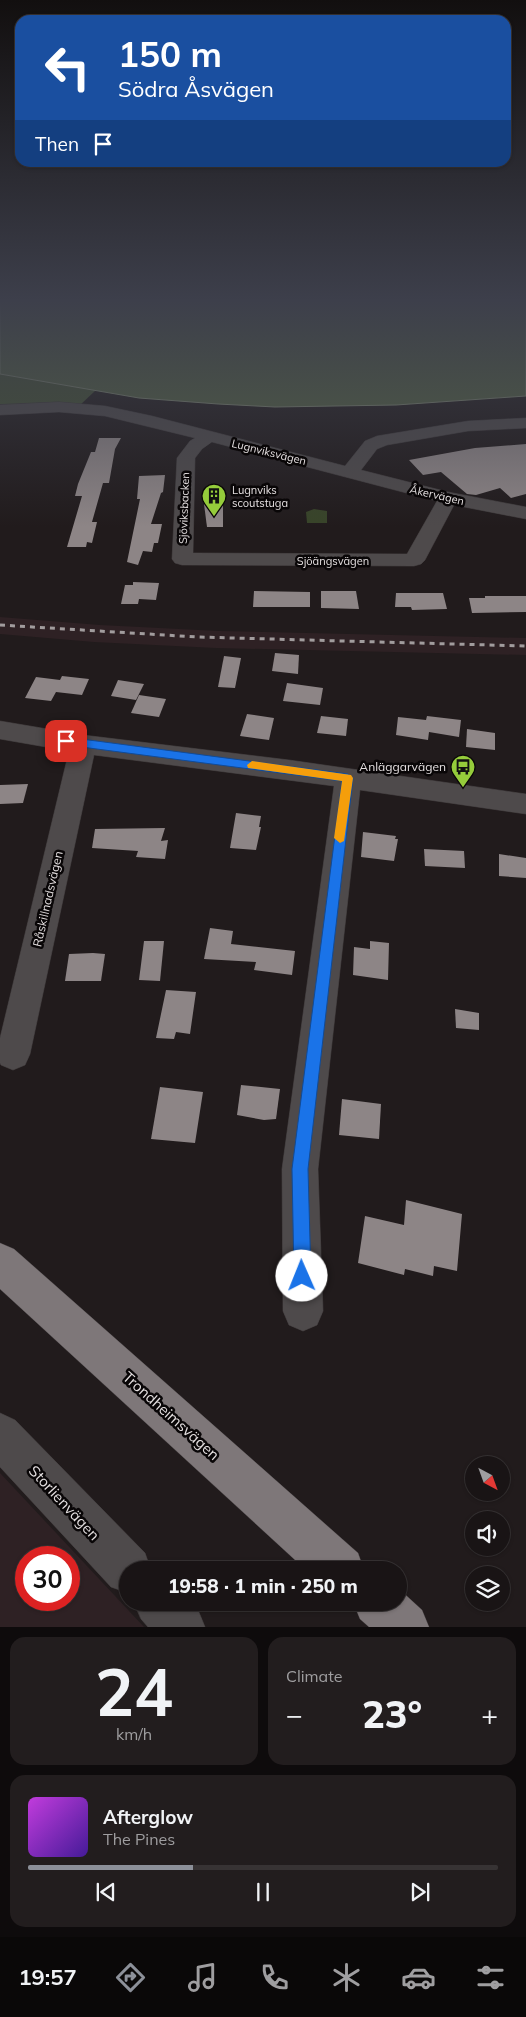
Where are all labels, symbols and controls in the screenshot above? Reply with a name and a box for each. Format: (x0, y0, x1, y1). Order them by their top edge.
text: 150 m (118, 32, 222, 76)
icon: left (35, 35, 100, 100)
text: Södra Åsvägen (118, 75, 274, 103)
icon: arrive (89, 130, 117, 158)
text: Then (35, 132, 79, 156)
street label: Lugnviksvägen (230, 436, 308, 468)
street label: Sjöviksbacken (176, 472, 192, 544)
street label: Åkervägen (408, 481, 466, 508)
building icon: Lugnviks scoutstuga (201, 483, 227, 517)
place label: Lugnviks scoutstuga (232, 483, 288, 510)
street label: Sjöängsvägen (297, 554, 369, 568)
pin (45, 720, 87, 762)
icon: arrive (52, 727, 80, 755)
bus stop icon: Anläggarvägen (450, 754, 476, 788)
place label: Anläggarvägen (359, 759, 446, 774)
street label: Råskillnadsvägen (29, 850, 66, 948)
position arrow (275, 1249, 327, 1301)
street label: Trondheimsvägen (119, 1367, 224, 1464)
north arrow (465, 1456, 510, 1501)
map controls (465, 1456, 510, 1611)
street label: Storlienvägen (25, 1461, 104, 1544)
button: sound (465, 1511, 510, 1556)
speed limit sign: 30 (15, 1546, 80, 1611)
button: layers (465, 1566, 510, 1611)
text: 19:58 · 1 min · 250 m (168, 1574, 358, 1598)
text: 24 (95, 1651, 173, 1732)
text: Climate (286, 1666, 342, 1686)
text: 23° (362, 1690, 422, 1738)
text: − (286, 1697, 303, 1732)
text: + (481, 1697, 498, 1732)
text: km/h (116, 1724, 152, 1744)
text: Afterglow (103, 1805, 193, 1829)
text: The Pines (103, 1829, 175, 1849)
icon: previous (92, 1878, 120, 1906)
icon: pause (249, 1878, 277, 1906)
icon: next (406, 1878, 434, 1906)
icon: directions (113, 1960, 148, 1995)
icon: music (185, 1960, 220, 1995)
icon: phone (257, 1960, 292, 1995)
icon: climate (329, 1960, 364, 1995)
icon: car (401, 1960, 436, 1995)
icon: filters (473, 1960, 508, 1995)
text: 19:57 (18, 1963, 77, 1991)

